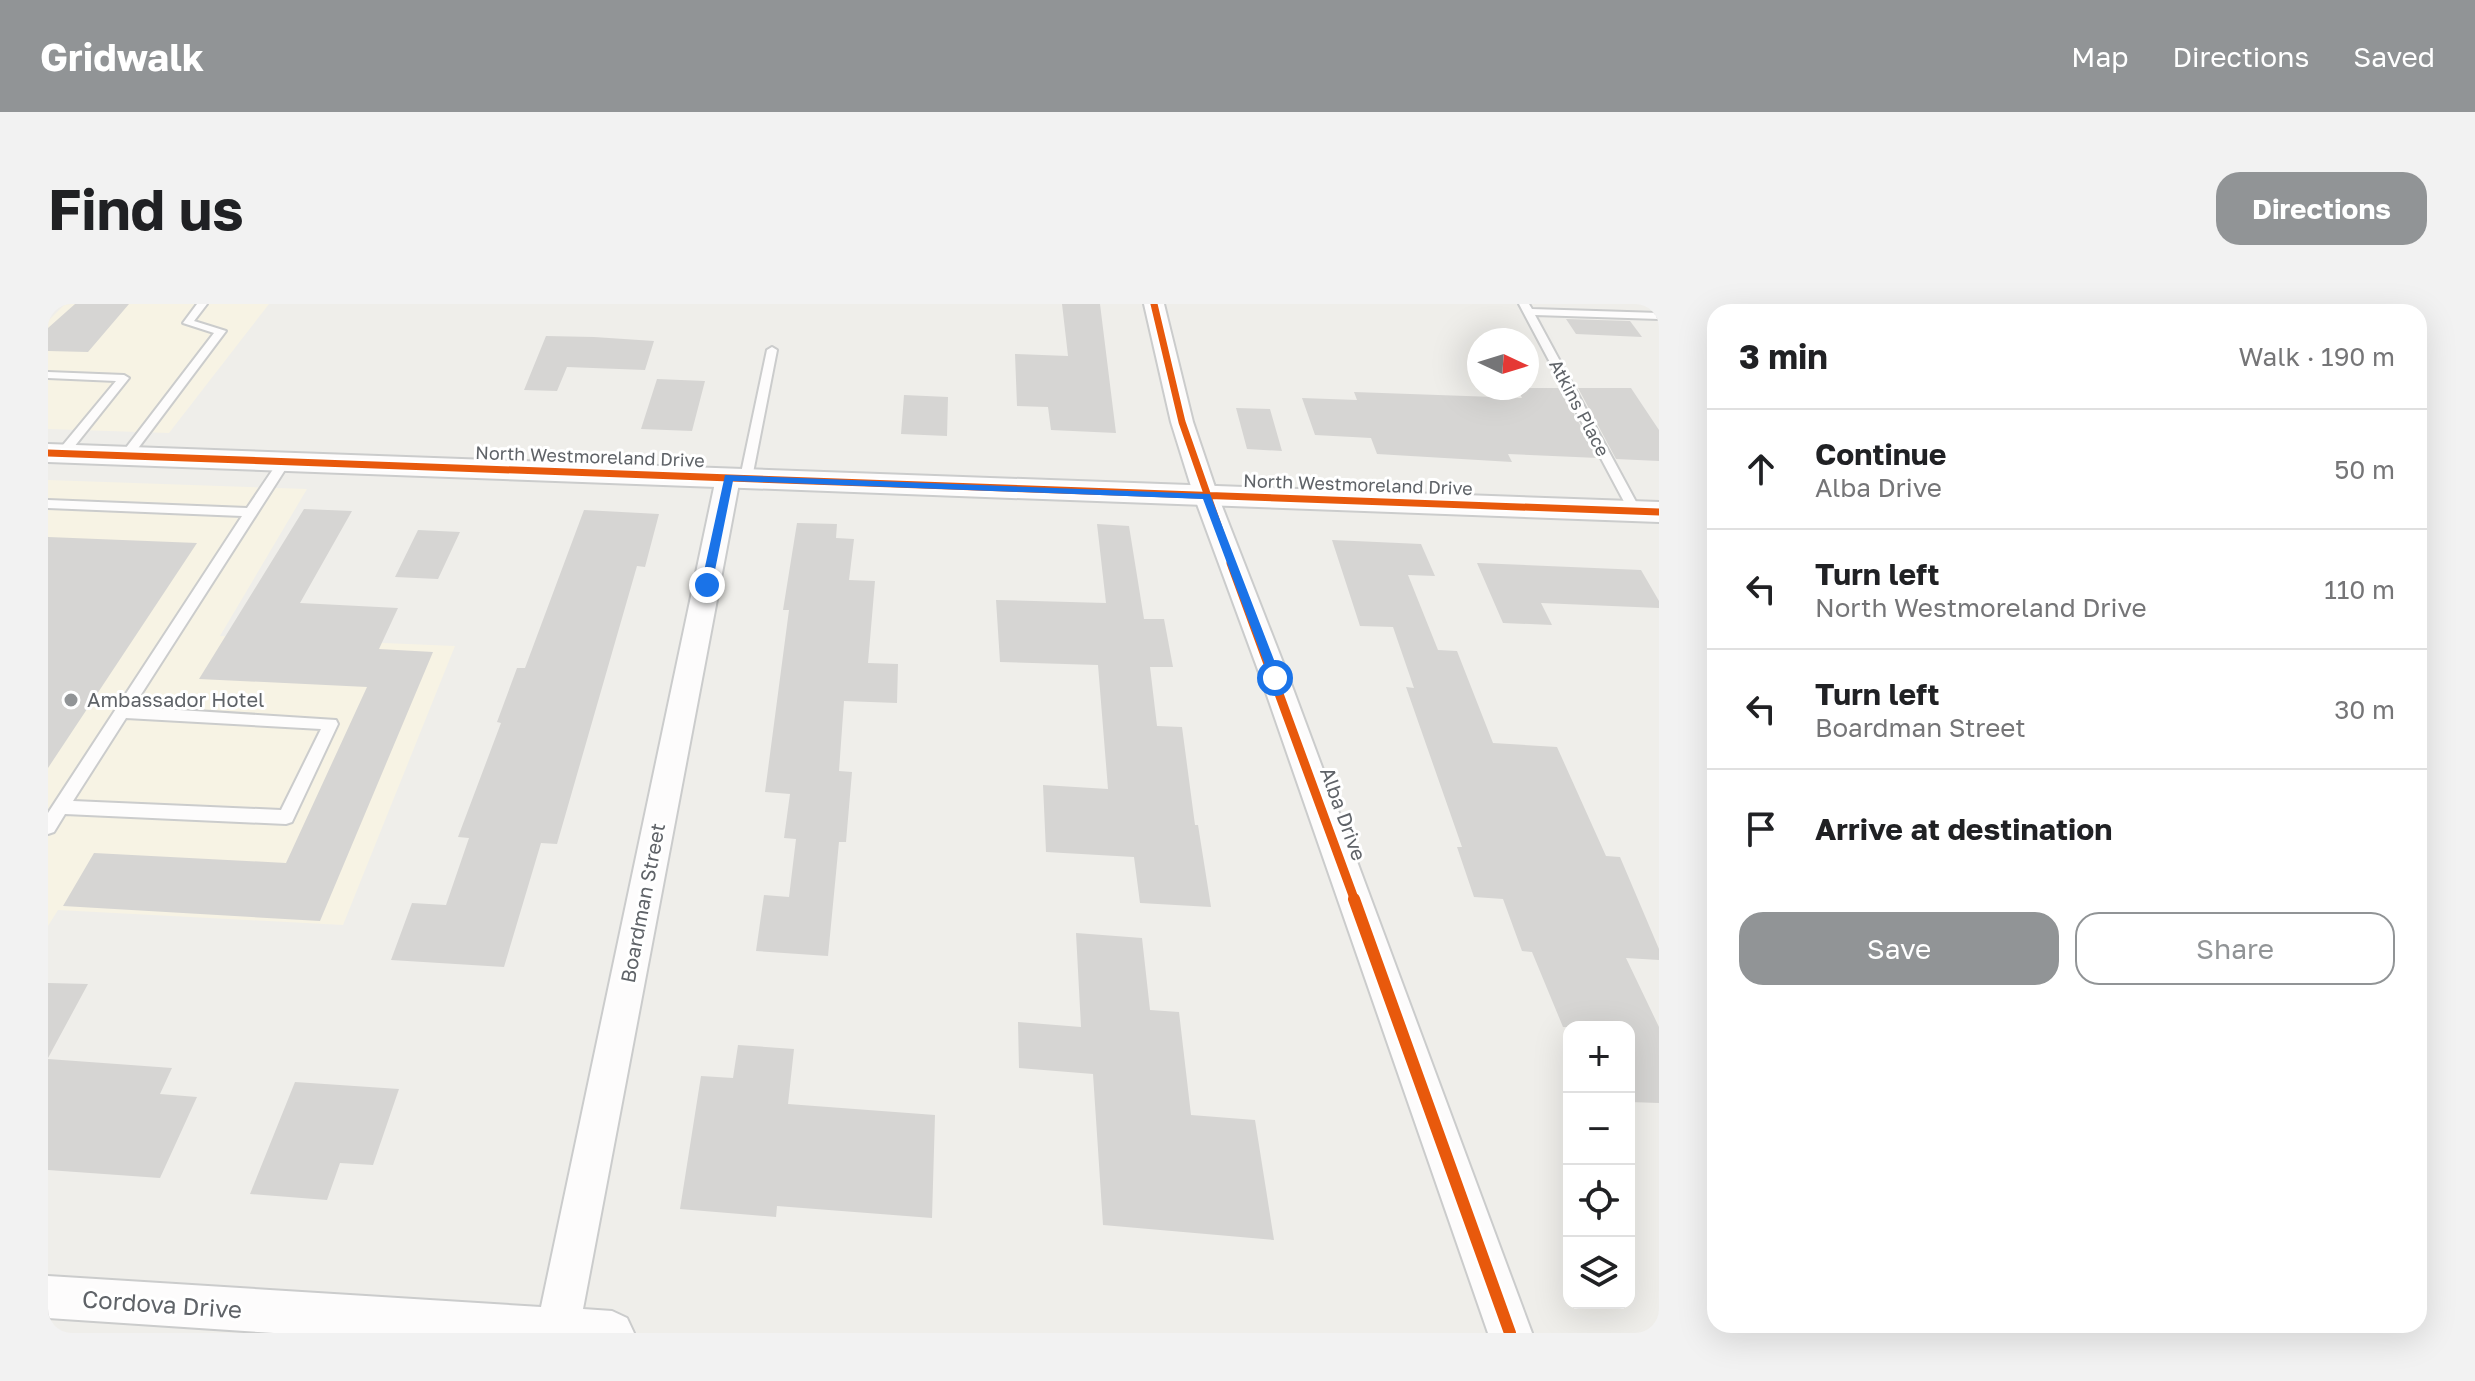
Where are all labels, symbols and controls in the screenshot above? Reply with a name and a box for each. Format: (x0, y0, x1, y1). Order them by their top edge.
text: Gridwalk (40, 34, 204, 79)
text: Map (2071, 40, 2128, 73)
text: Directions (2172, 40, 2309, 73)
text: Saved (2353, 40, 2435, 73)
button: Directions (2216, 172, 2427, 245)
text: Find us (48, 175, 244, 242)
north arrow (1467, 328, 1539, 400)
text: 3 min (1739, 336, 1828, 376)
text: Walk · 190 m (2239, 341, 2395, 372)
street label: Atkins Place (1545, 355, 1615, 460)
text: Continue (1815, 436, 1946, 472)
street label: North Westmoreland Drive (475, 441, 705, 471)
icon: ahead (1739, 447, 1783, 491)
text: 50 m (2334, 454, 2395, 485)
street label: North Westmoreland Drive (1243, 469, 1473, 499)
text: Alba Drive (1815, 472, 1942, 503)
text: Turn left (1815, 556, 1940, 592)
route end (689, 567, 725, 603)
icon: left (1739, 567, 1783, 611)
text: 110 m (2324, 574, 2395, 605)
text: North Westmoreland Drive (1815, 592, 2147, 623)
route start (1257, 660, 1293, 696)
text: Turn left (1815, 676, 1940, 712)
place label: Ambassador Hotel (87, 687, 265, 711)
icon: left (1739, 687, 1783, 731)
marker: Ambassador Hotel (62, 691, 80, 709)
text: 30 m (2334, 694, 2395, 725)
text: Boardman Street (1815, 712, 2026, 743)
street label: Alba Drive (1316, 764, 1372, 864)
icon: arrive (1739, 807, 1783, 851)
text: Arrive at destination (1815, 811, 2112, 847)
street label: Boardman Street (615, 821, 669, 985)
button: Save (1739, 912, 2059, 985)
button: Share (2075, 912, 2395, 985)
map controls (1563, 1021, 1635, 1309)
button: + (1563, 1021, 1635, 1093)
button: − (1563, 1093, 1635, 1165)
button: locate (1563, 1165, 1635, 1237)
button: layers (1563, 1237, 1635, 1309)
street label: Cordova Drive (81, 1283, 243, 1324)

